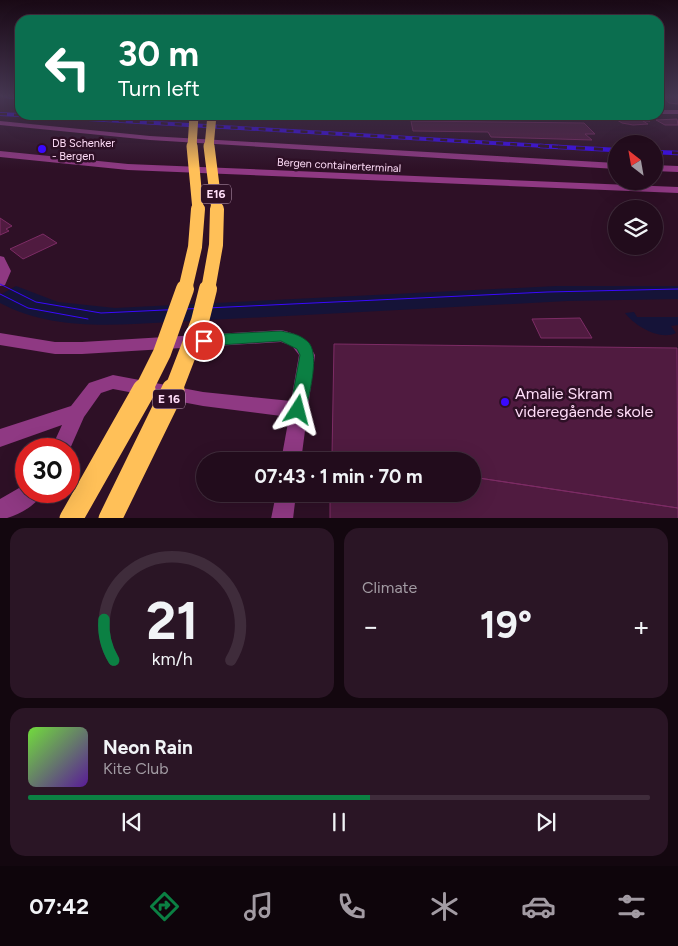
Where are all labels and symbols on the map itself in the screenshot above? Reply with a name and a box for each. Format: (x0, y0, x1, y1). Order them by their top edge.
north arrow (608, 135, 662, 190)
place label: DB Schenker - Bergen (52, 137, 115, 163)
marker: DB Schenker - Bergen (36, 143, 48, 155)
street label: Bergen containerterminal (277, 156, 401, 175)
road number: E16 (201, 184, 231, 203)
pin (183, 320, 225, 362)
position arrow (271, 383, 323, 435)
place label: Amalie Skram videregående skole (515, 384, 653, 421)
road number: E 16 (153, 389, 185, 408)
marker: Amalie Skram videregående skole (499, 396, 511, 408)
speed limit sign: 30 (15, 438, 80, 503)

